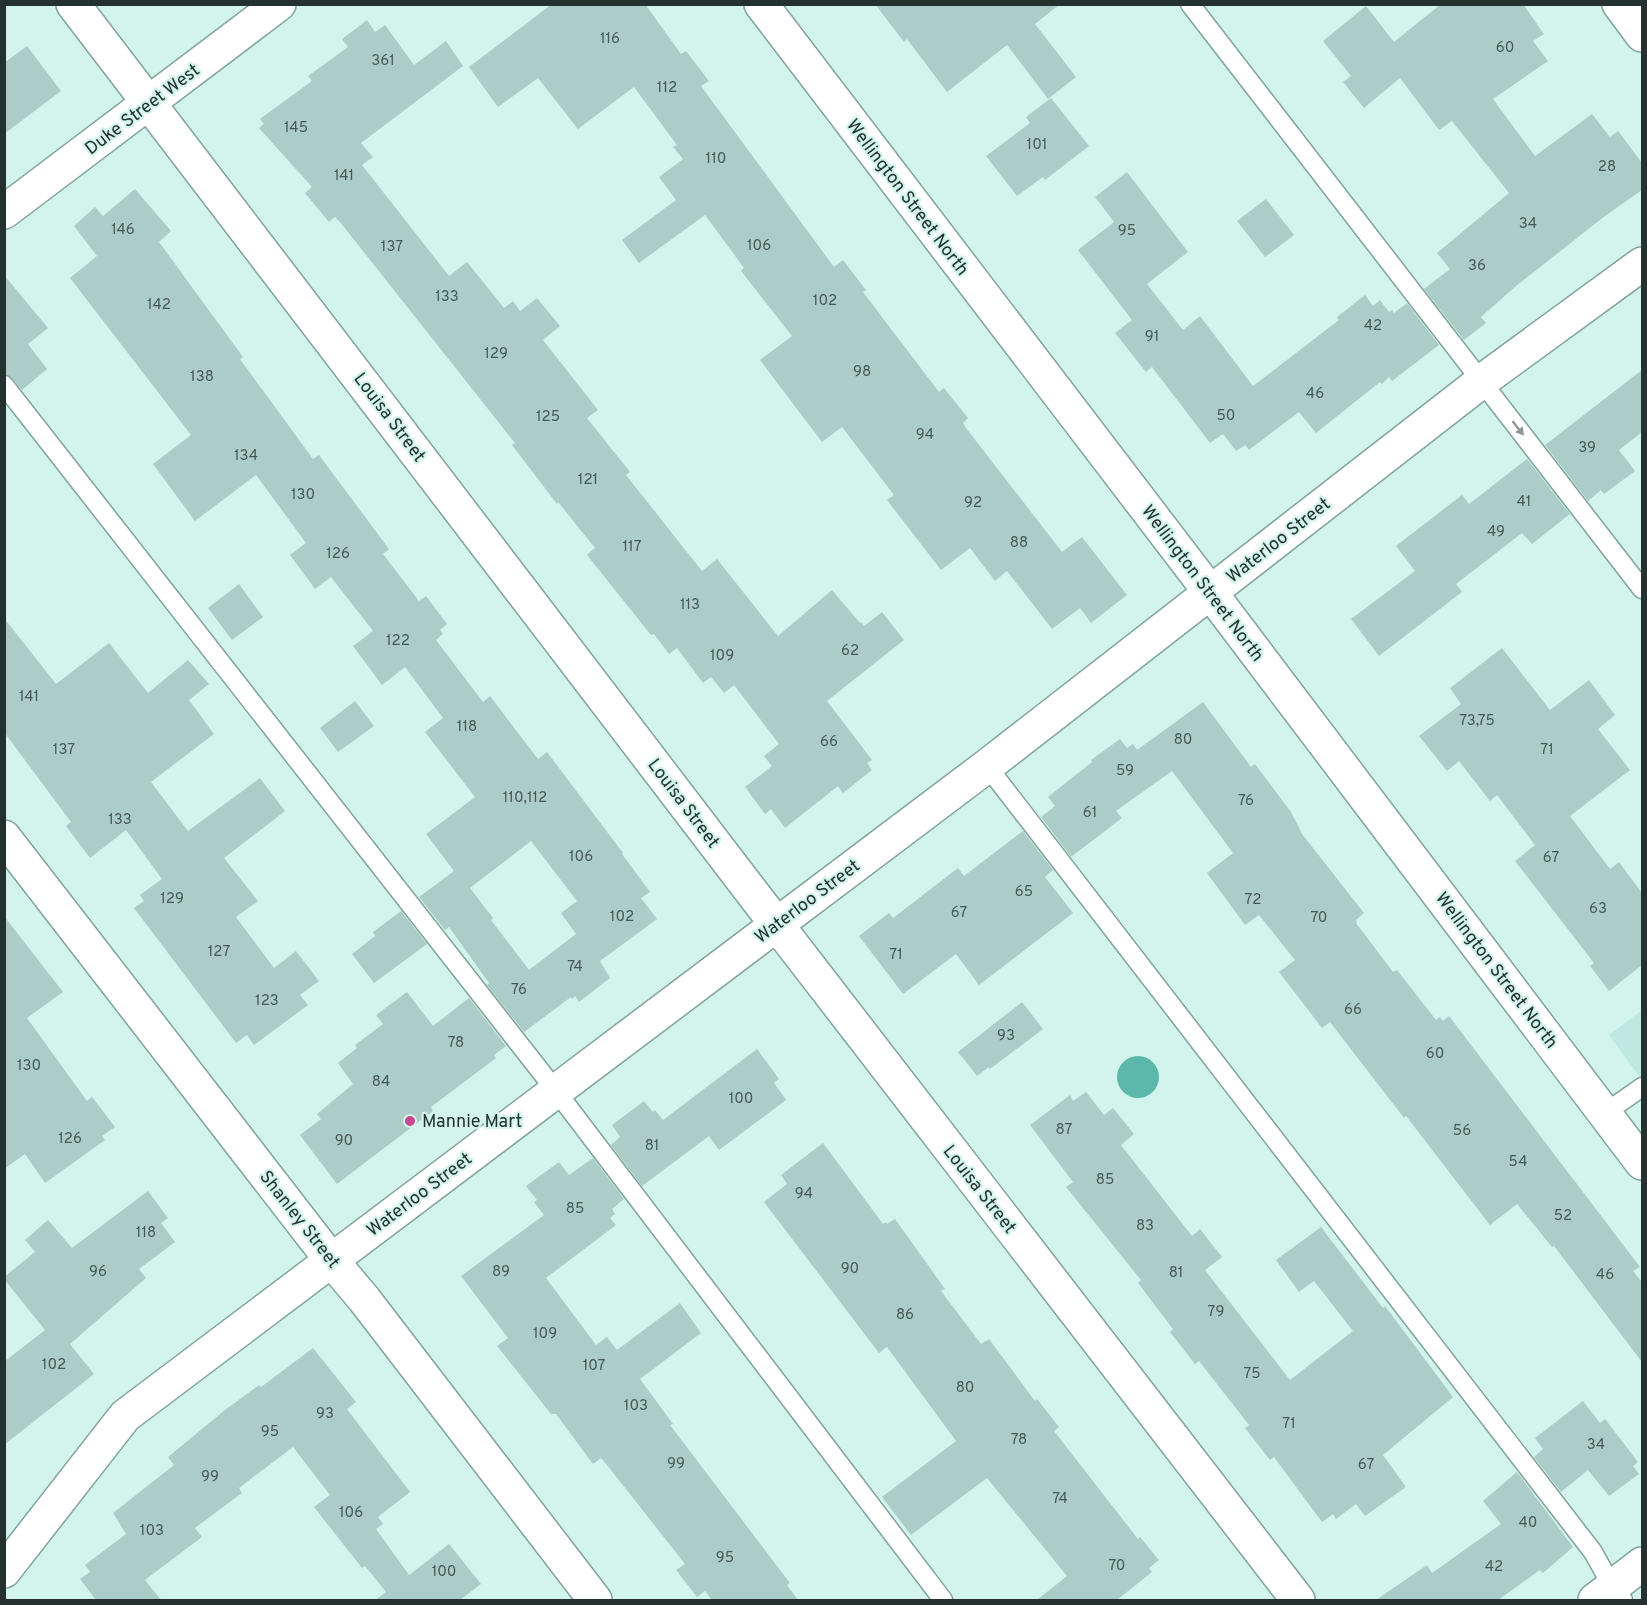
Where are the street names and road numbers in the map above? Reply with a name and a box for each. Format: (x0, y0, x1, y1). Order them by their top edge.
street label: Duke Street West (81, 59, 205, 161)
street label: Wellington Street North (840, 115, 973, 281)
street label: Louisa Street (348, 369, 430, 467)
street label: Waterloo Street (1222, 493, 1336, 589)
street label: Wellington Street North (1135, 501, 1268, 667)
street label: Louisa Street (642, 755, 724, 853)
street label: Waterloo Street (751, 855, 865, 949)
street label: Wellington Street North (1429, 888, 1562, 1054)
street label: Louisa Street (937, 1141, 1021, 1239)
street label: Waterloo Street (363, 1148, 477, 1242)
street label: Shanley Street (253, 1166, 344, 1274)

